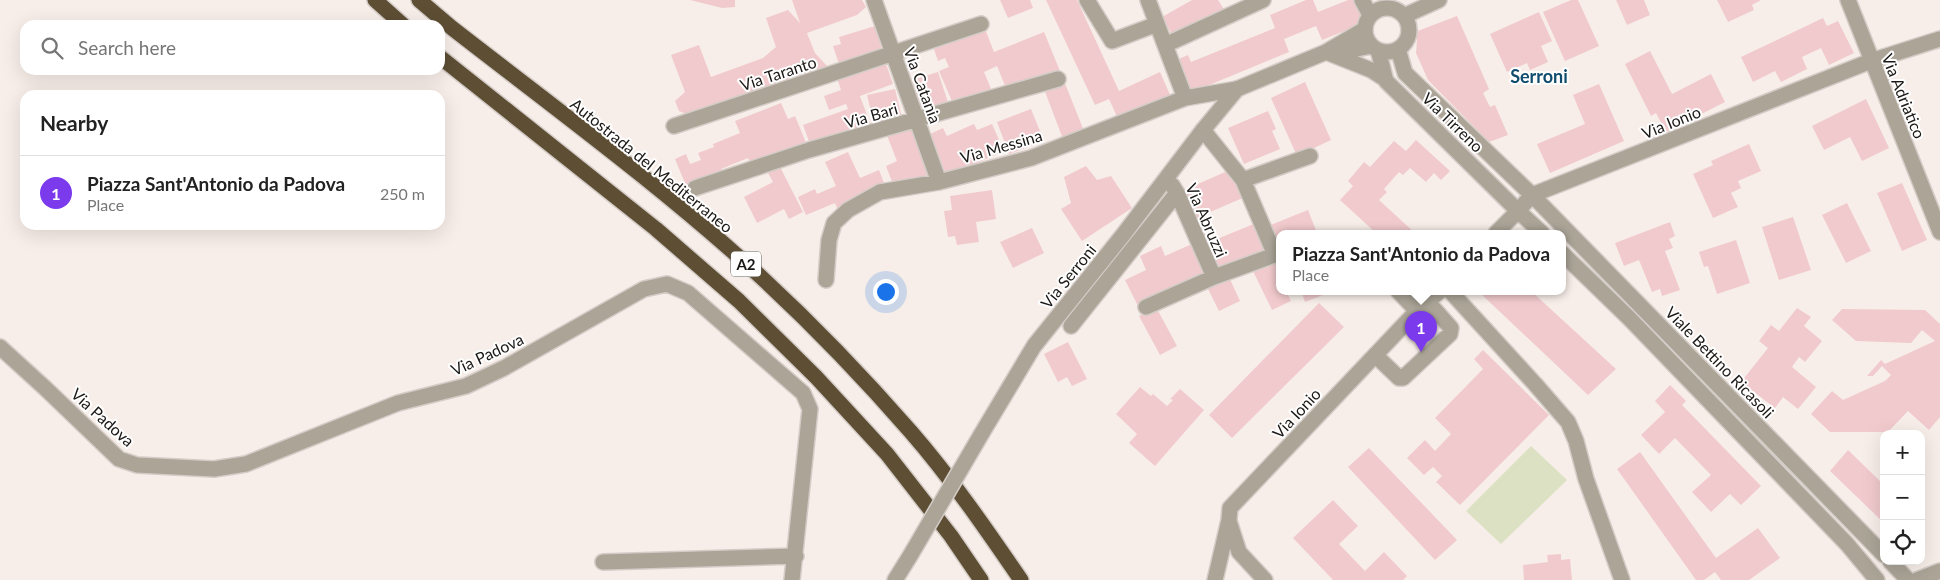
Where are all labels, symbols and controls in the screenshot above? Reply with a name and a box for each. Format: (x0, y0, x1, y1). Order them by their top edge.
search box (20, 20, 445, 75)
icon: search (38, 34, 66, 62)
text: Search here (78, 36, 176, 59)
street label: Via Catania (900, 44, 946, 126)
street label: Via Adriatico (1878, 51, 1930, 141)
street label: Via Taranto (737, 52, 819, 94)
district label: Serroni (1510, 65, 1568, 87)
street label: Via Tirreno (1419, 88, 1487, 156)
street label: Autostrada del Mediterraneo (567, 94, 737, 236)
street label: Via Bari (842, 98, 900, 132)
street label: Via Ionio (1639, 102, 1703, 142)
text: Nearby (40, 110, 108, 135)
street label: Via Messina (958, 125, 1044, 167)
text: Piazza Sant'Antonio da Padova (87, 172, 345, 195)
street label: Via Abruzzi (1182, 180, 1232, 260)
text: 1 (51, 184, 61, 203)
text: 250 m (380, 184, 425, 203)
text: Place (87, 195, 124, 214)
popup (1276, 230, 1566, 295)
street label: Via Serroni (1036, 240, 1100, 312)
text: Piazza Sant'Antonio da Padova (1292, 242, 1550, 265)
road number: A2 (731, 252, 761, 276)
text: Place (1292, 265, 1329, 284)
your location (873, 279, 899, 305)
street label: Viale Bettino Ricasoli (1662, 302, 1778, 422)
pin: 1 (1405, 311, 1437, 352)
street label: Via Padova (448, 329, 526, 379)
street label: Via Padova (68, 384, 138, 450)
street label: Via Ionio (1268, 384, 1324, 442)
map controls (1880, 430, 1925, 565)
button: + (1880, 430, 1925, 475)
button: − (1880, 475, 1925, 520)
button: locate (1880, 520, 1925, 565)

